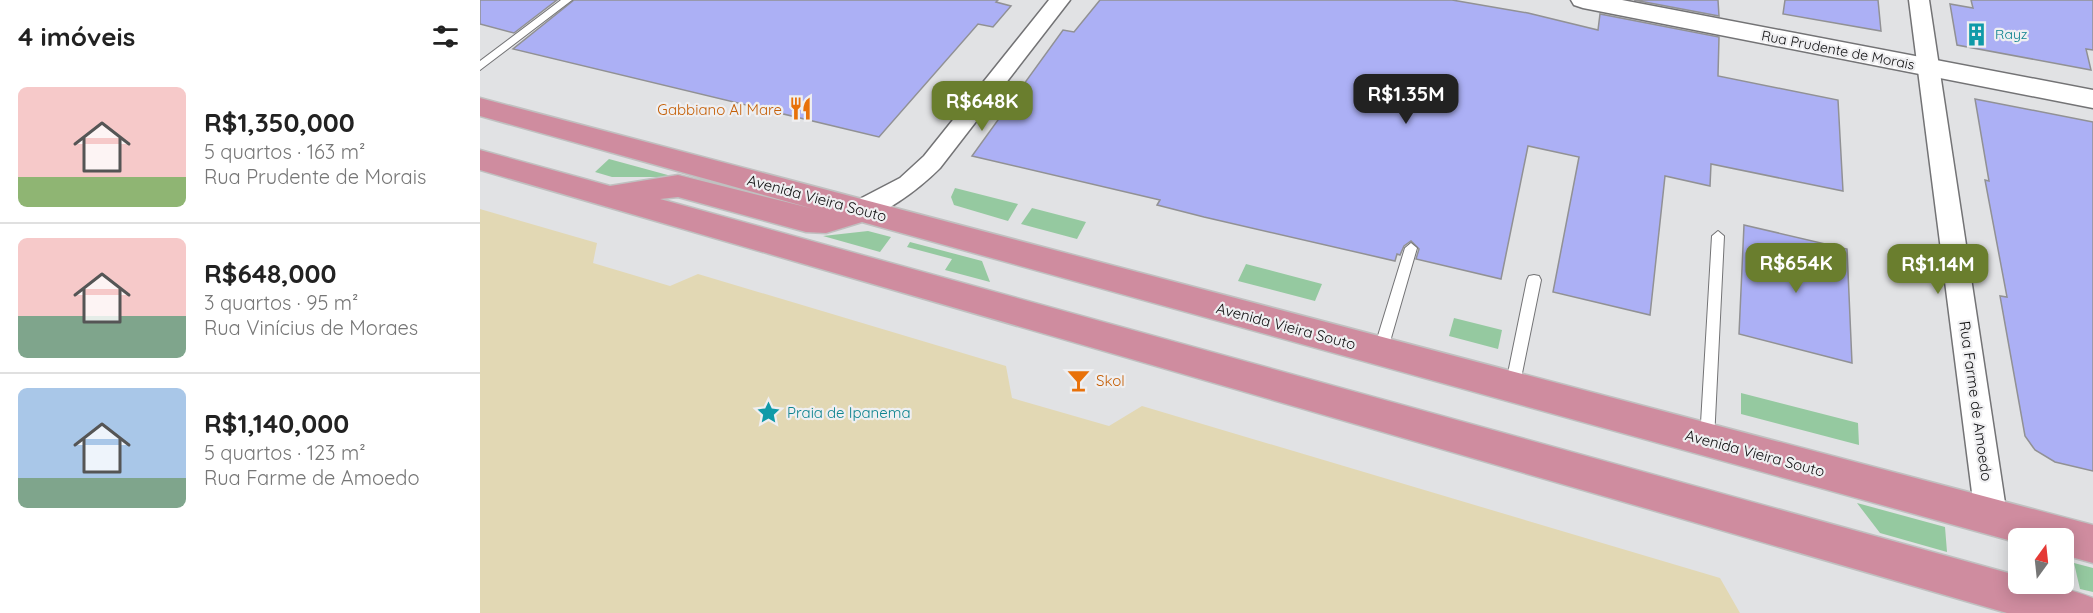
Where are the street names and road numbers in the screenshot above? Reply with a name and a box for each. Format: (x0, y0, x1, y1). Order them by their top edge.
street label: Rua Prudente de Morais (1760, 26, 1916, 74)
street label: Avenida Vieira Souto (745, 170, 889, 226)
street label: Avenida Vieira Souto (1214, 298, 1358, 354)
street label: Rua Farme de Amoedo (1955, 320, 1997, 482)
street label: Avenida Vieira Souto (1683, 425, 1827, 481)

